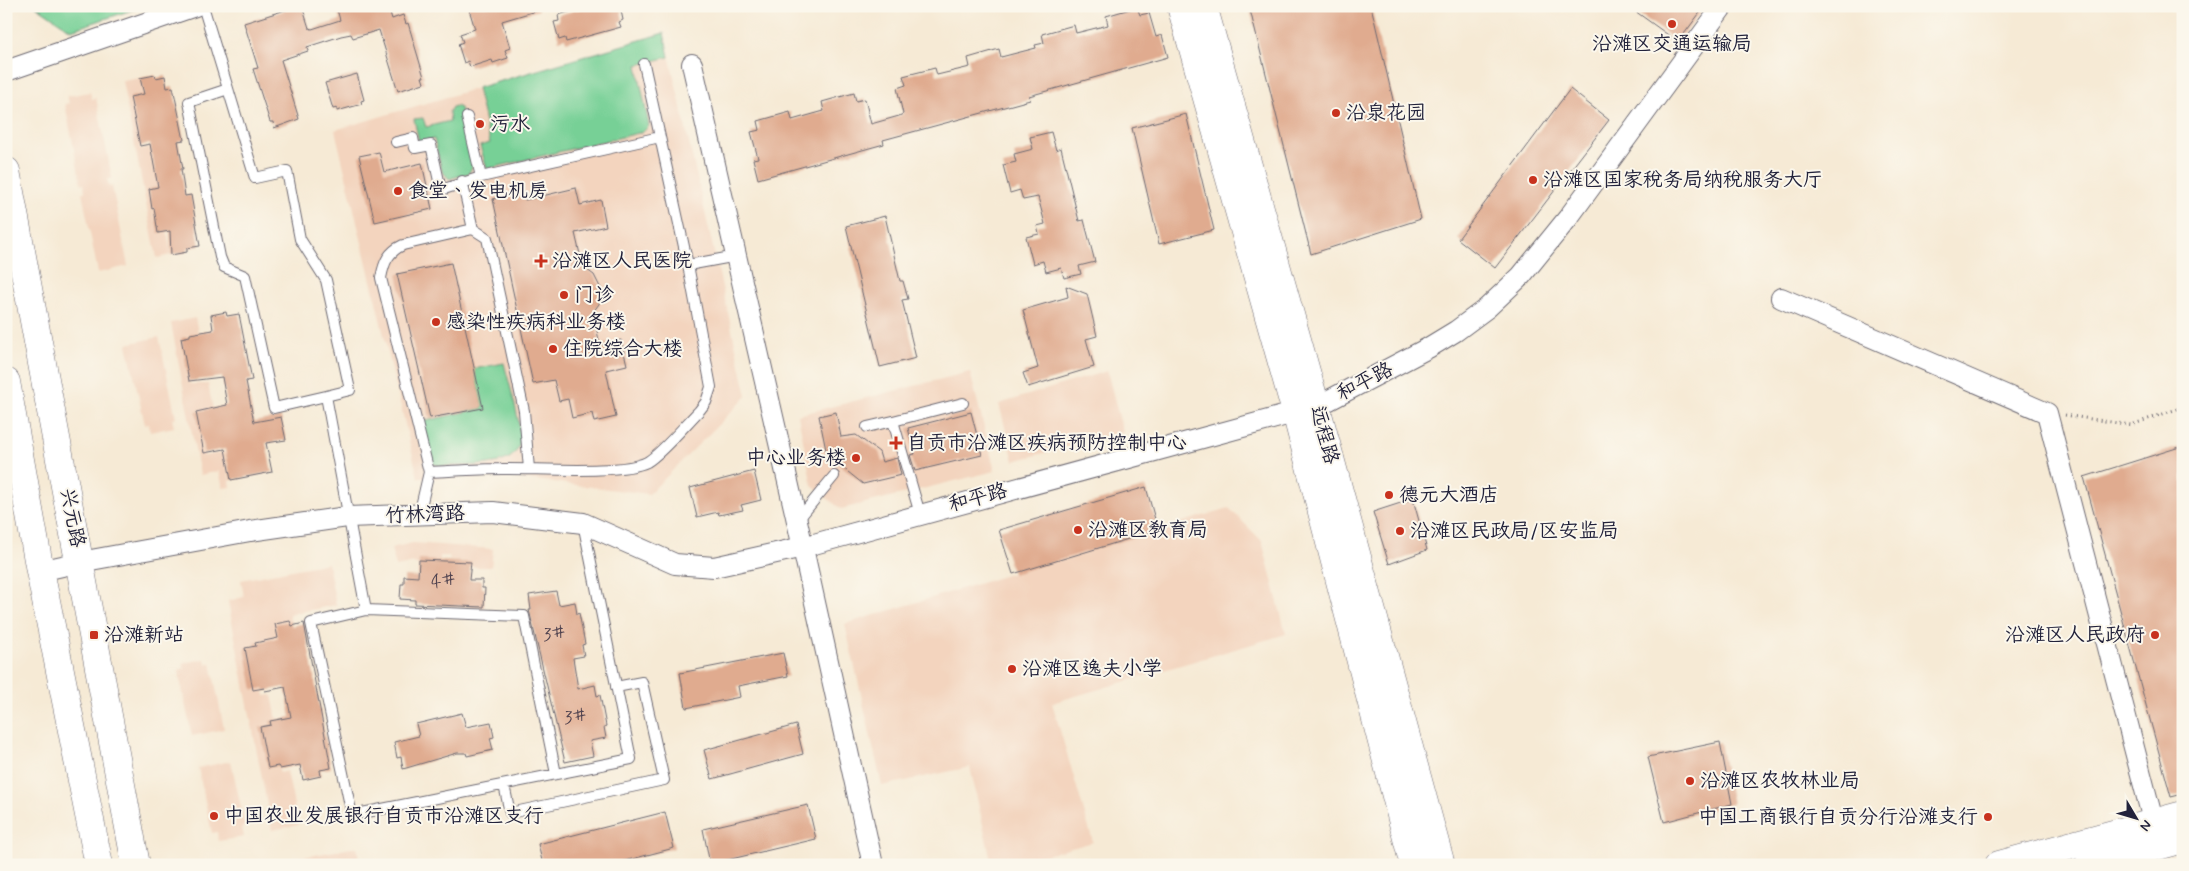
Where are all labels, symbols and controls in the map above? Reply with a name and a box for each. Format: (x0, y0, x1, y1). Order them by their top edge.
marker: 沿滩区交通运输局 (1666, 18, 1678, 30)
place label: 沿滩区交通运输局 (1592, 31, 1752, 58)
place label: 沿泉花园 (1346, 100, 1426, 127)
marker: 沿泉花园 (1330, 107, 1342, 119)
place label: 污水 (490, 111, 530, 138)
marker: 污水 (474, 118, 486, 130)
place label: 沿滩区国家税务局纳税服务大厅 (1543, 167, 1823, 194)
marker: 沿滩区国家税务局纳税服务大厅 (1527, 174, 1539, 186)
place label: 食堂、发电机房 (408, 178, 548, 205)
marker: 食堂、发电机房 (392, 185, 404, 197)
place label: 沿滩区人民医院 (552, 248, 692, 275)
marker: 沿滩区人民医院 (534, 254, 548, 268)
place label: 门诊 (574, 282, 614, 309)
marker: 门诊 (558, 289, 570, 301)
place label: 感染性疾病科业务楼 (446, 309, 626, 336)
marker: 感染性疾病科业务楼 (430, 316, 442, 328)
place label: 住院综合大楼 (563, 336, 683, 363)
marker: 住院综合大楼 (547, 343, 559, 355)
street label: 和平路 (1332, 356, 1399, 408)
street label: 远程路 (1303, 403, 1345, 468)
place label: 自贡市沿滩区疾病预防控制中心 (907, 430, 1187, 457)
marker: 自贡市沿滩区疾病预防控制中心 (889, 436, 903, 450)
place label: 中心业务楼 (746, 445, 846, 472)
marker: 中心业务楼 (850, 452, 862, 464)
street label: 和平路 (946, 477, 1011, 519)
place label: 德元大酒店 (1399, 482, 1499, 509)
street label: 兴元路 (53, 486, 91, 551)
marker: 德元大酒店 (1383, 489, 1395, 501)
street label: 竹林湾路 (385, 500, 466, 530)
place label: 沿滩区教育局 (1088, 517, 1208, 544)
place label: 沿滩区民政局/区安监局 (1410, 518, 1619, 545)
marker: 沿滩区教育局 (1072, 524, 1084, 536)
marker: 沿滩区民政局/区安监局 (1394, 525, 1406, 537)
house number: 4# (431, 570, 456, 594)
place label: 沿滩新站 (104, 622, 184, 649)
place label: 沿滩区人民政府 (2005, 622, 2145, 649)
house number: 3# (543, 623, 565, 647)
marker: 沿滩新站 (88, 629, 100, 641)
marker: 沿滩区人民政府 (2149, 629, 2161, 641)
place label: 沿滩区逸夫小学 (1022, 656, 1162, 683)
marker: 沿滩区逸夫小学 (1006, 663, 1018, 675)
house number: 3# (564, 706, 586, 730)
place label: 沿滩区农牧林业局 (1700, 768, 1860, 795)
marker: 沿滩区农牧林业局 (1684, 775, 1696, 787)
north arrow (2112, 794, 2162, 844)
place label: 中国农业发展银行自贡市沿滩区支行 (224, 803, 544, 830)
place label: 中国工商银行自贡分行沿滩支行 (1698, 804, 1978, 831)
marker: 中国农业发展银行自贡市沿滩区支行 (208, 810, 220, 822)
marker: 中国工商银行自贡分行沿滩支行 (1982, 811, 1994, 823)
text: N (2135, 816, 2155, 835)

